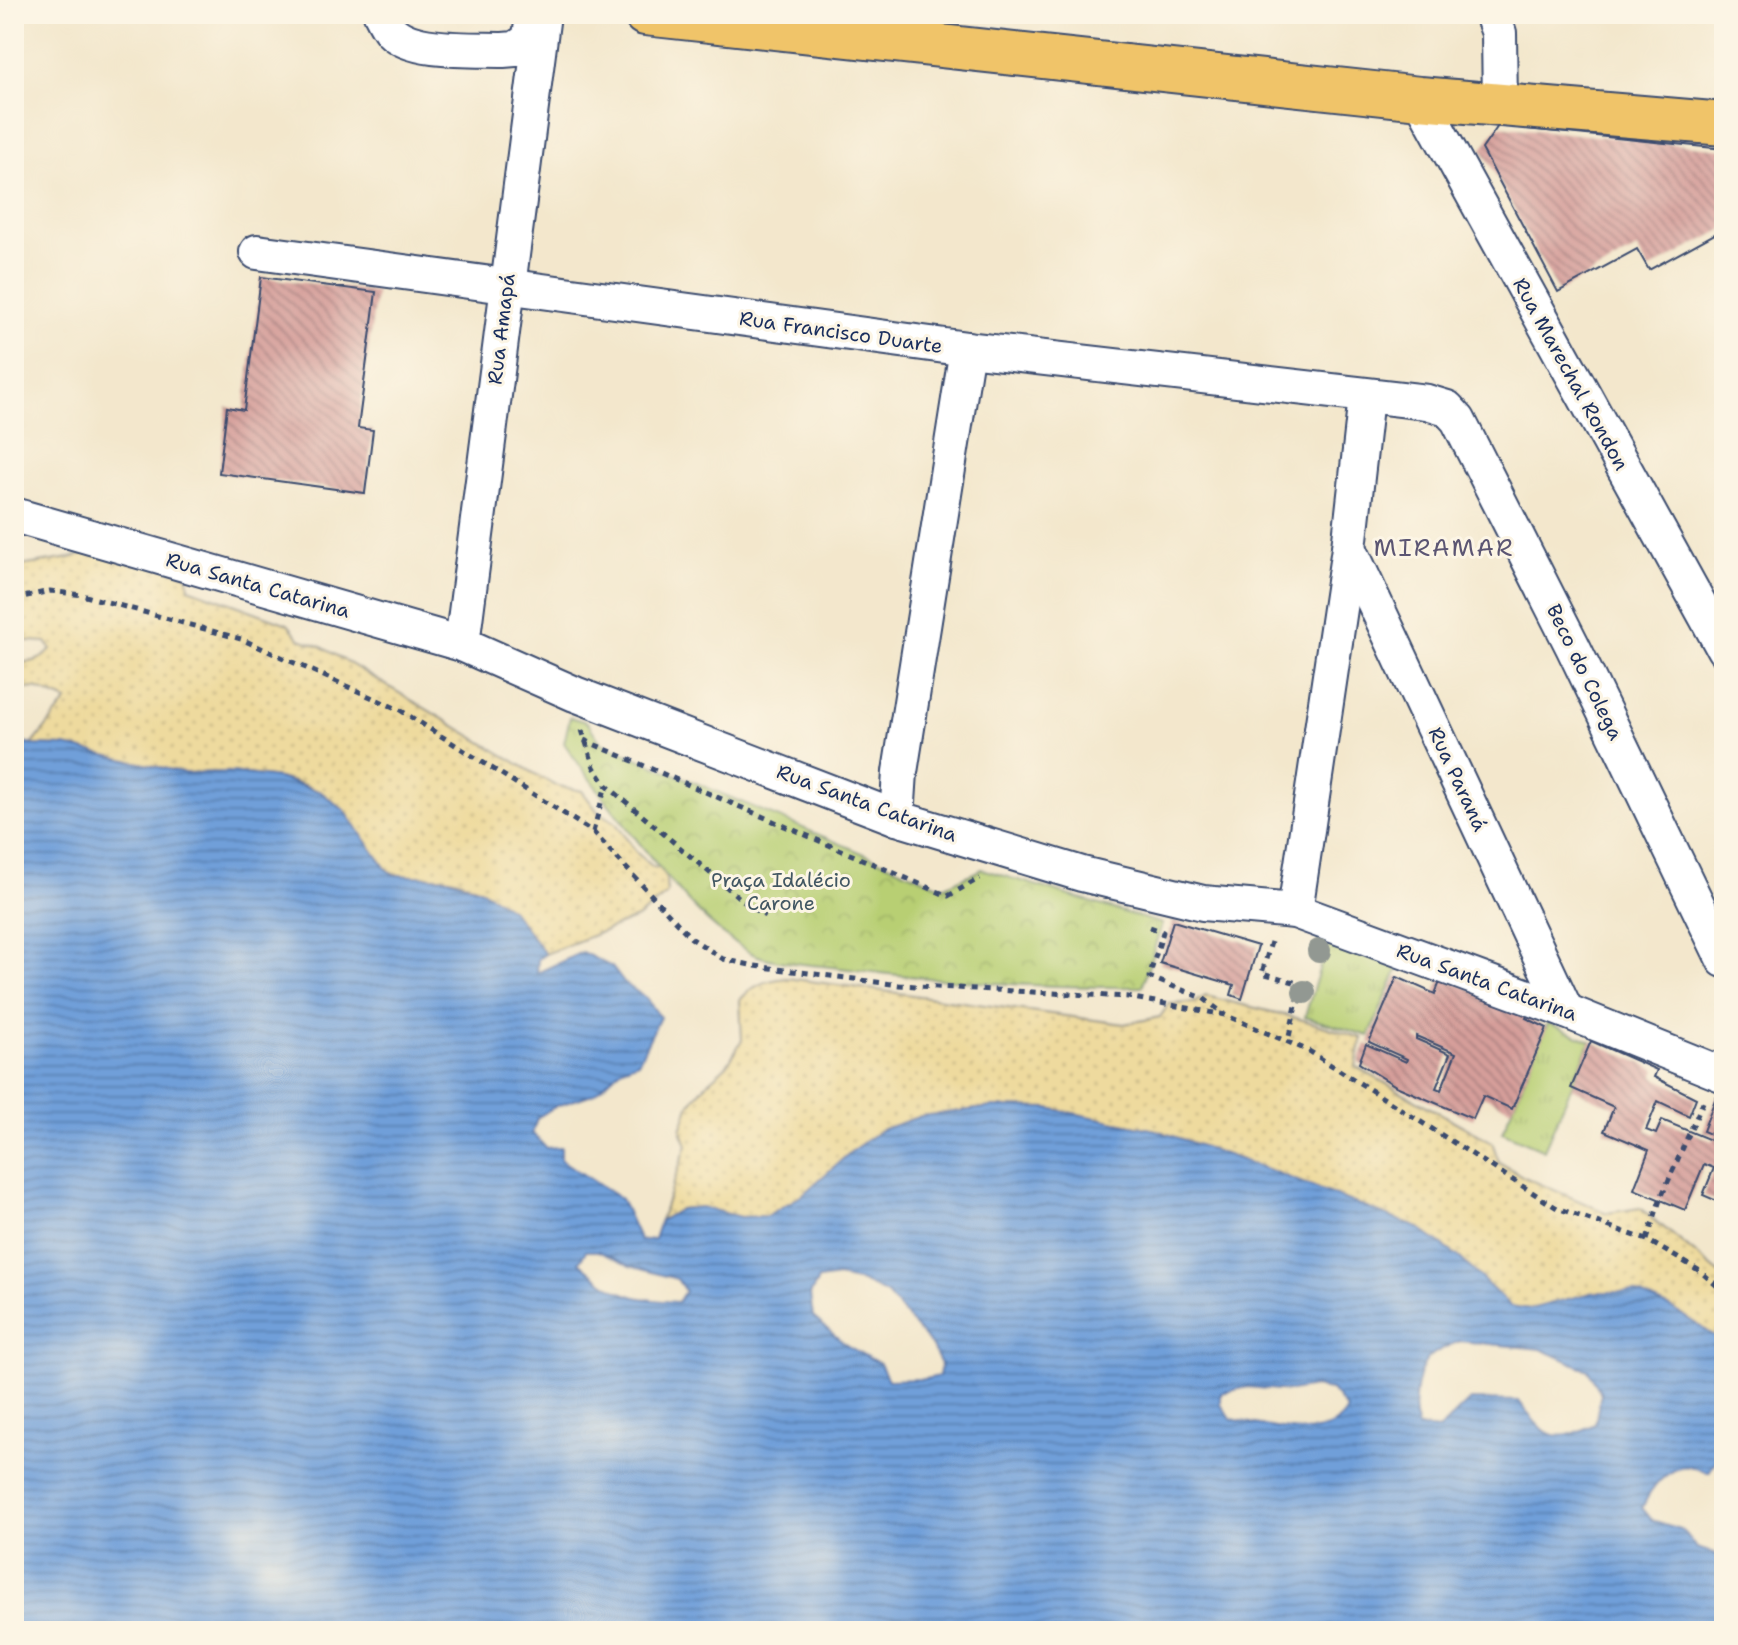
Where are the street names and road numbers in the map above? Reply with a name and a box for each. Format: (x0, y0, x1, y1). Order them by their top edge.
street label: Rua Amapá (481, 271, 521, 386)
street label: Rua Marechal Rondon (1507, 273, 1635, 475)
street label: Rua Francisco Duarte (738, 305, 944, 359)
street label: Rua Santa Catarina (163, 546, 354, 624)
street label: Beco do Colega (1541, 600, 1629, 745)
street label: Rua Paraná (1423, 723, 1494, 836)
street label: Rua Santa Catarina (773, 758, 961, 848)
street label: Rua Santa Catarina (1393, 937, 1581, 1027)

